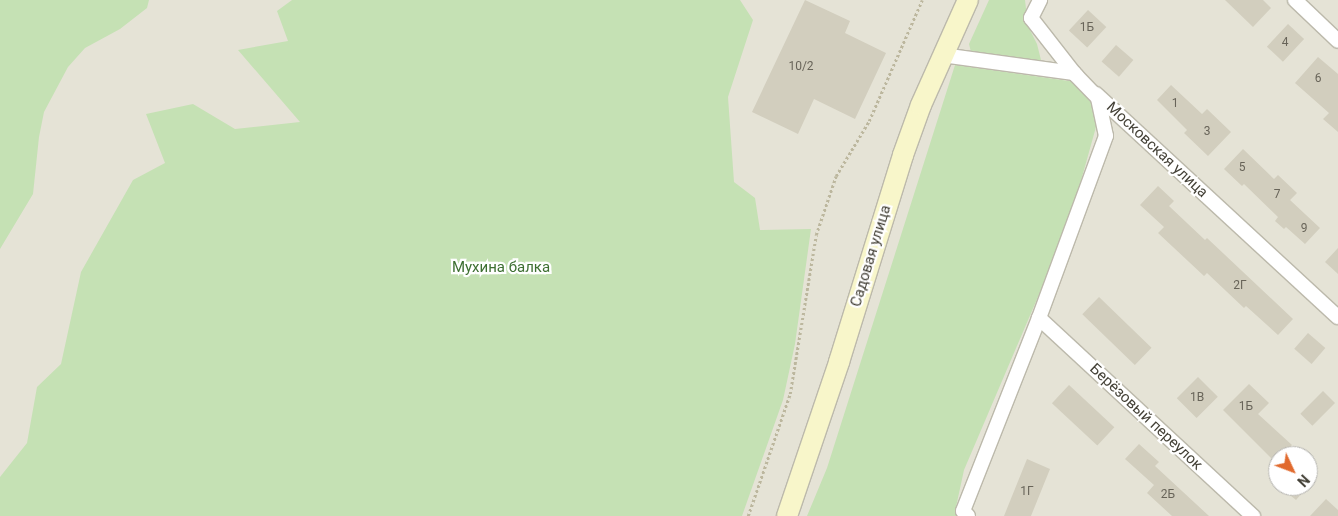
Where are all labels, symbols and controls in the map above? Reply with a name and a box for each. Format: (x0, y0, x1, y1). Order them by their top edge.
house number: 1Б (1080, 21, 1094, 35)
house number: 4 (1282, 36, 1288, 50)
house number: 10/2 (788, 60, 814, 74)
house number: 6 (1315, 72, 1321, 86)
house number: 1 (1172, 97, 1178, 111)
street label: Московская улица (1103, 98, 1211, 202)
house number: 3 (1204, 125, 1210, 139)
house number: 5 (1239, 161, 1245, 175)
house number: 7 (1274, 188, 1280, 202)
street label: Садовая улица (847, 203, 895, 309)
house number: 9 (1301, 222, 1307, 236)
park label: Мухина балка (452, 259, 550, 277)
house number: 2Г (1233, 279, 1247, 293)
street label: Берёзовый переулок (1086, 360, 1206, 474)
house number: 1В (1190, 391, 1204, 405)
house number: 1Б (1239, 400, 1253, 414)
north arrow (1268, 446, 1318, 496)
text: N (1294, 471, 1312, 490)
house number: 1Г (1020, 485, 1034, 499)
house number: 2Б (1161, 488, 1175, 502)

